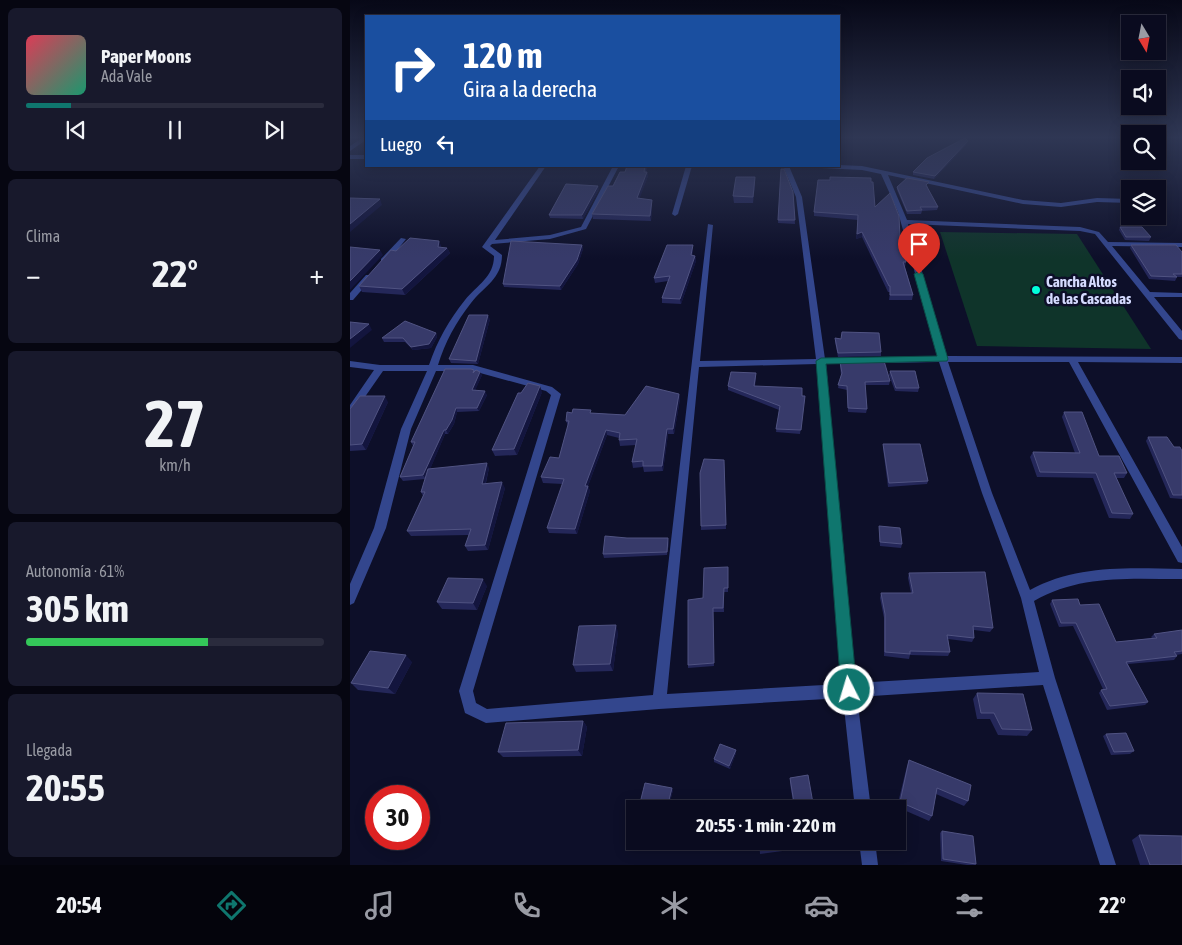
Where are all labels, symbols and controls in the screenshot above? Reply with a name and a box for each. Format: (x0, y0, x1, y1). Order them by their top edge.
north arrow (1121, 15, 1166, 60)
map controls (1121, 15, 1166, 225)
icon: right (380, 35, 445, 100)
text: 120 m (463, 35, 542, 75)
text: Paper Moons (101, 45, 191, 67)
text: Ada Vale (101, 67, 152, 85)
button: sound (1121, 70, 1166, 115)
text: Gira a la derecha (463, 76, 597, 102)
icon: previous (62, 116, 90, 144)
icon: pause (161, 116, 189, 144)
icon: next (260, 116, 288, 144)
button: search (1121, 125, 1166, 170)
icon: left (432, 130, 460, 158)
text: Luego (380, 133, 422, 155)
button: layers (1121, 180, 1166, 225)
pin (898, 223, 940, 274)
text: Clima (26, 227, 60, 245)
icon: arrive (905, 230, 933, 258)
text: 22° (152, 252, 198, 295)
text: − (26, 258, 41, 290)
text: + (309, 258, 324, 290)
place label: Cancha Altos de las Cascadas (1046, 273, 1132, 307)
marker: Cancha Altos de las Cascadas (1030, 284, 1042, 296)
text: 27 (144, 386, 206, 461)
text: km/h (159, 456, 191, 474)
text: Autonomía · 61% (26, 562, 124, 580)
text: 305 km (26, 587, 129, 630)
position arrow (822, 663, 874, 715)
text: Llegada (26, 741, 73, 759)
text: 20:55 (26, 766, 105, 809)
speed limit sign: 30 (365, 785, 430, 850)
text: 20:55 · 1 min · 220 m (696, 814, 836, 836)
icon: directions (214, 888, 249, 923)
icon: music (362, 888, 397, 923)
icon: phone (509, 888, 544, 923)
icon: climate (657, 888, 692, 923)
icon: car (804, 888, 839, 923)
icon: filters (952, 888, 987, 923)
text: 20:54 (56, 892, 102, 918)
text: 22° (1099, 892, 1126, 918)

